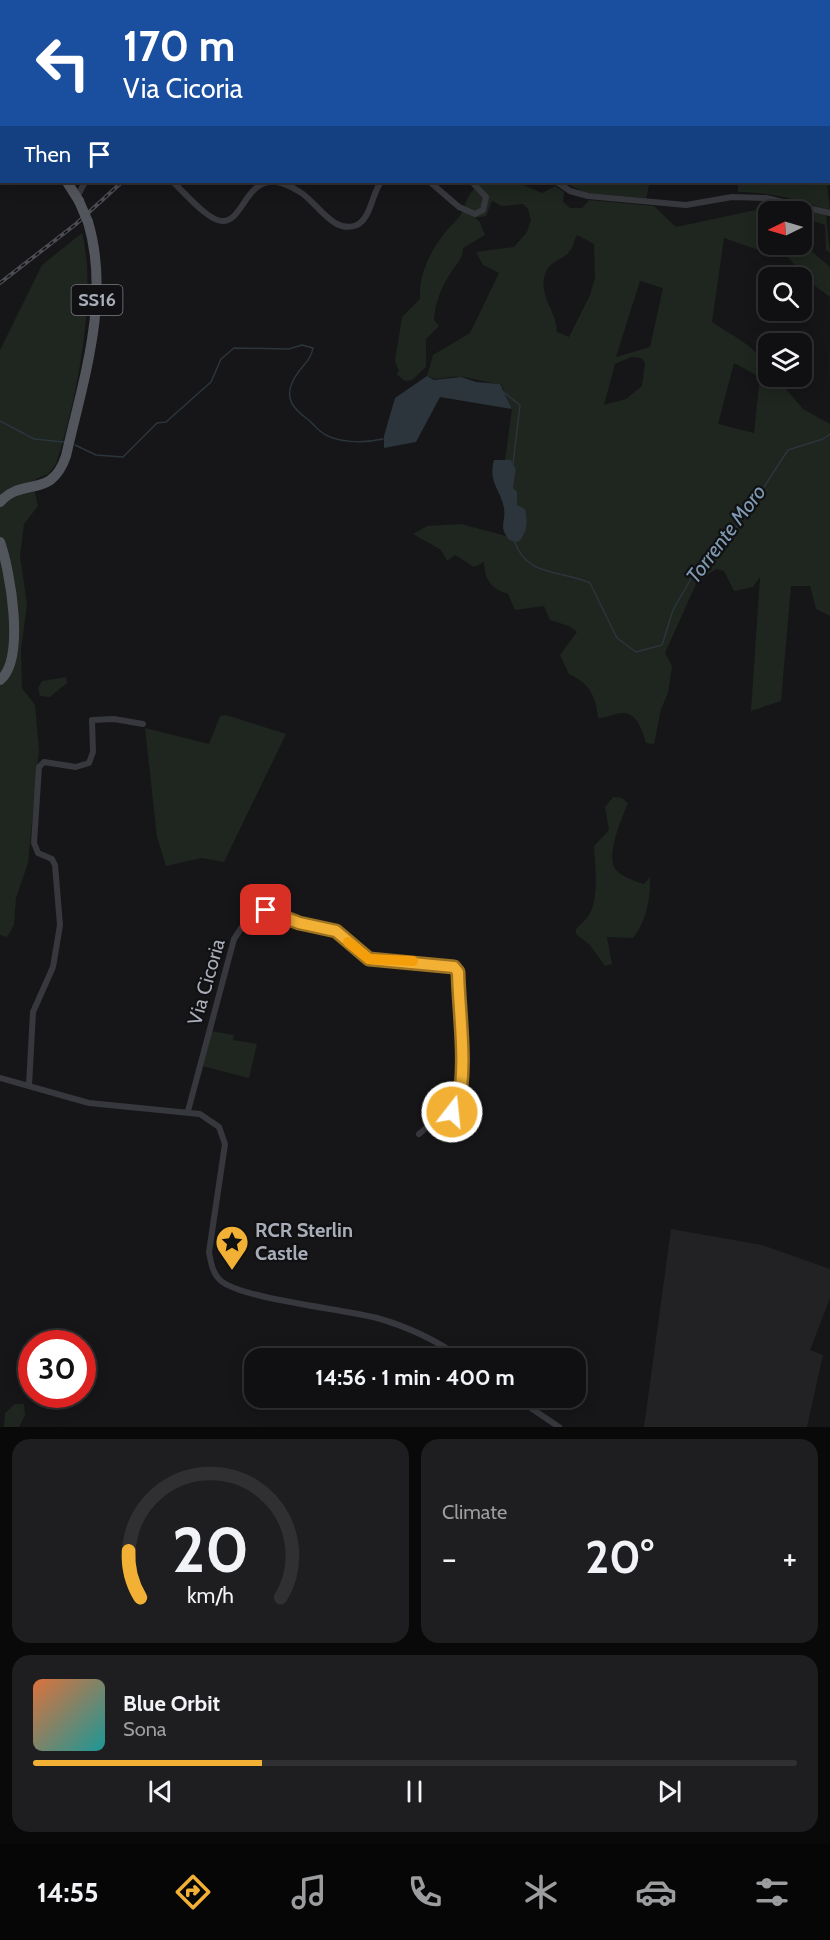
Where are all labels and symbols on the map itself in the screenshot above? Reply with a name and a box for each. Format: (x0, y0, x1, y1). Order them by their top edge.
north arrow (758, 201, 812, 255)
road number: SS16 (72, 285, 122, 315)
water label: Torrente Moro (680, 480, 771, 588)
pin (240, 884, 291, 935)
street label: Via Cicoria (182, 936, 230, 1028)
position arrow (420, 1080, 484, 1144)
place label: RCR Sterlin Castle (255, 1218, 353, 1265)
place icon: RCR Sterlin Castle (214, 1224, 250, 1271)
speed limit sign: 30 (18, 1330, 96, 1408)

